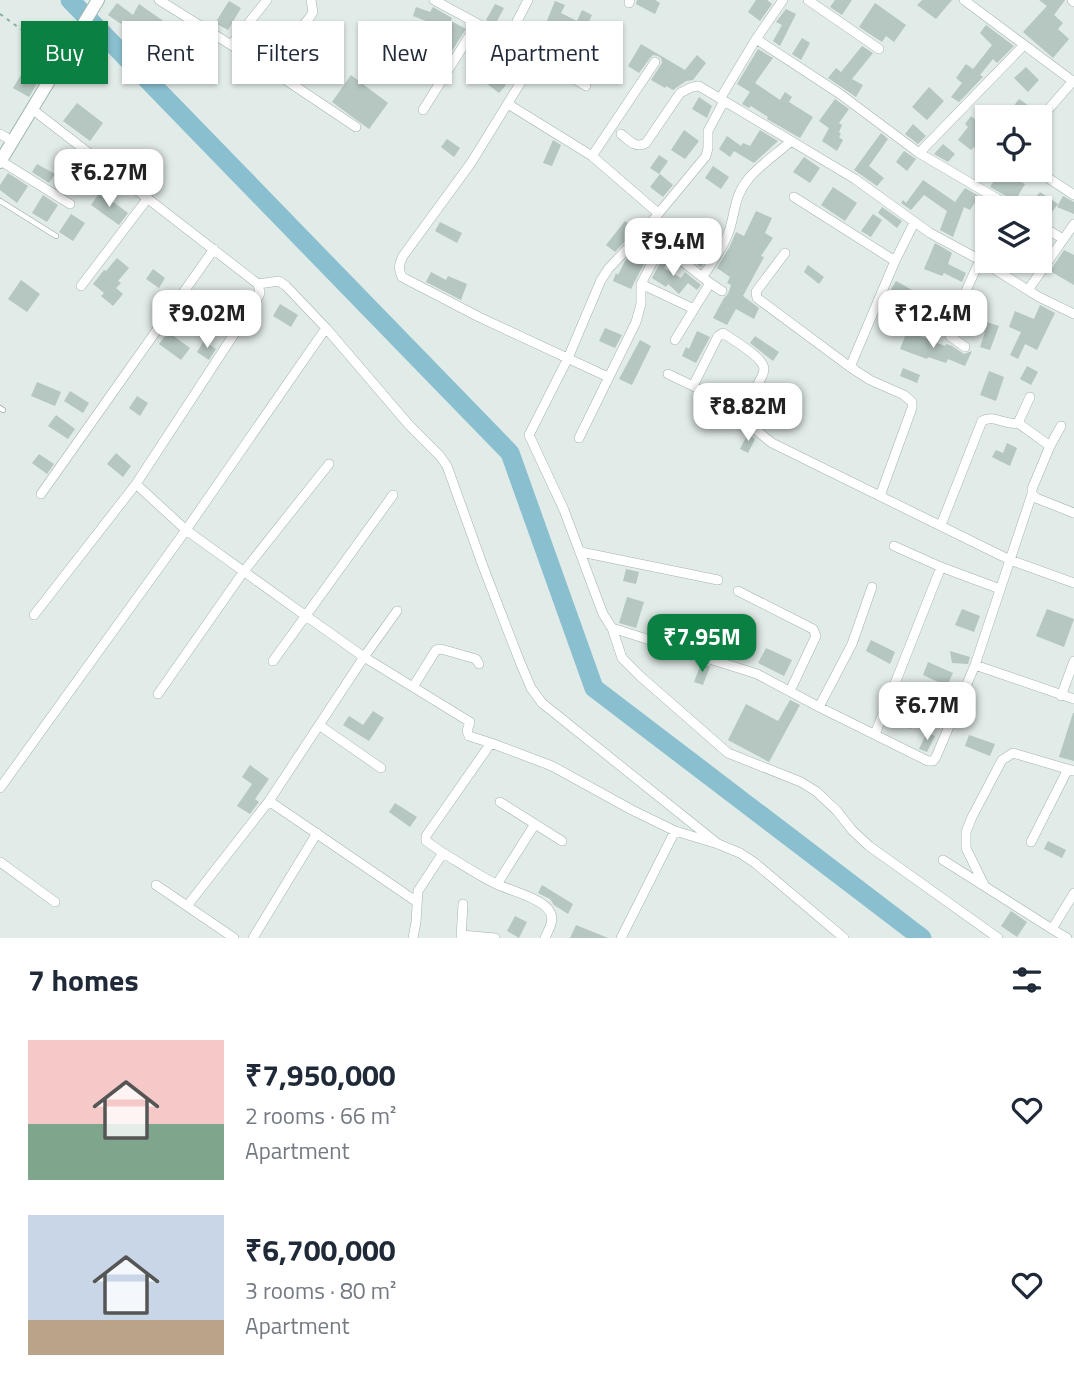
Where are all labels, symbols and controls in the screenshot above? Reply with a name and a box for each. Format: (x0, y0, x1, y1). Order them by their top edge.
chip: Buy (21, 21, 108, 84)
chip: Rent (122, 21, 218, 84)
chip: Filters (232, 21, 344, 84)
chip: New (358, 21, 452, 84)
chip: Apartment (466, 21, 623, 84)
map controls (975, 105, 1052, 273)
button: locate (975, 105, 1052, 182)
pin: ₹6.27M (52, 150, 166, 209)
text: ₹6.27M (70, 154, 148, 189)
button: layers (975, 196, 1052, 273)
pin: ₹9.4M (624, 218, 722, 278)
text: ₹9.4M (641, 223, 705, 258)
pin: ₹9.02M (150, 290, 264, 350)
pin: ₹12.4M (876, 290, 990, 350)
text: ₹9.02M (168, 295, 246, 330)
text: ₹12.4M (894, 295, 972, 330)
pin: ₹8.82M (691, 384, 805, 443)
text: ₹8.82M (709, 388, 787, 423)
pin: ₹7.95M (645, 614, 759, 674)
text: ₹7.95M (663, 619, 741, 654)
pin: ₹6.7M (878, 682, 976, 742)
text: ₹6.7M (895, 687, 959, 722)
text: 7 homes (28, 957, 139, 1003)
icon: filters (1008, 961, 1046, 999)
text: ₹7,950,000 (245, 1052, 396, 1098)
icon: home (84, 1068, 168, 1152)
icon: heart (1008, 1091, 1046, 1129)
text: 2 rooms · 66 m² (245, 1098, 396, 1133)
text: Apartment (245, 1133, 350, 1168)
text: ₹6,700,000 (245, 1227, 396, 1273)
icon: home (84, 1243, 168, 1327)
icon: heart (1008, 1266, 1046, 1304)
text: 3 rooms · 80 m² (245, 1273, 396, 1308)
text: Apartment (245, 1308, 350, 1343)

